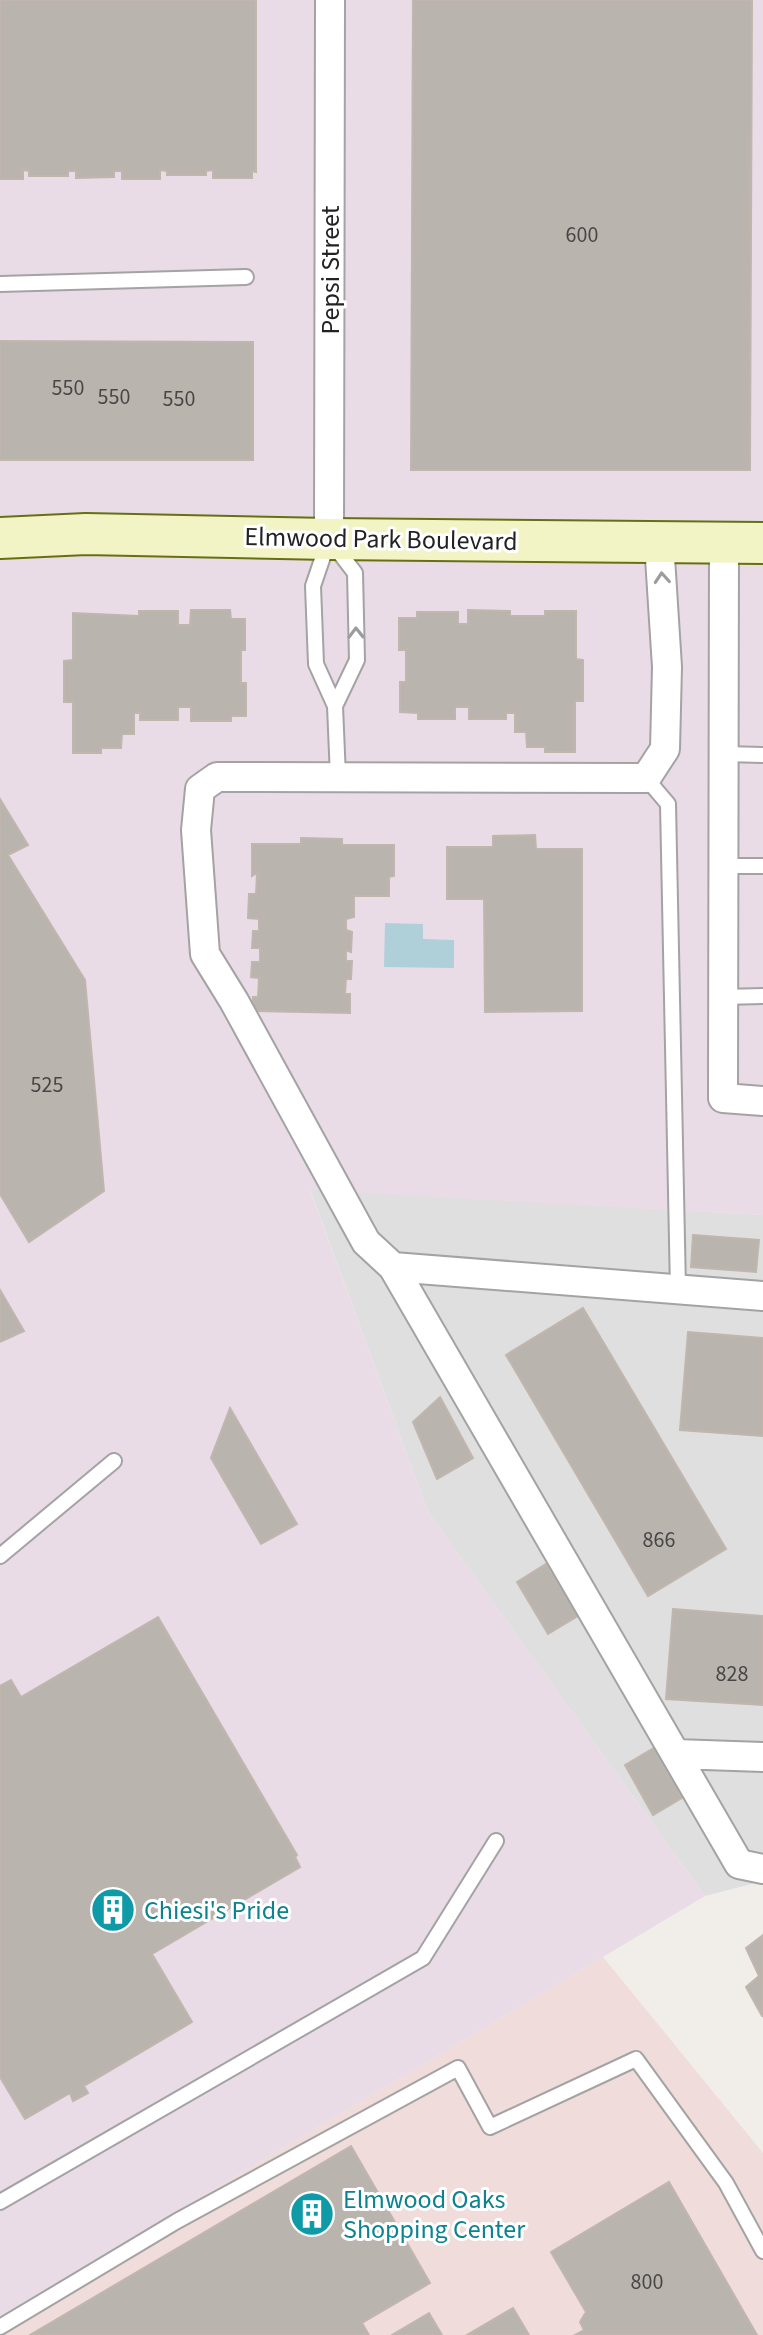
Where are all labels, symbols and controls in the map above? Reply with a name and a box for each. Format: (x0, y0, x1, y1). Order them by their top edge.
street label: Pepsi Street (312, 205, 349, 335)
house number: 600 (566, 219, 598, 251)
house number: 550 (52, 372, 84, 404)
house number: 550 (98, 381, 130, 413)
house number: 550 (163, 383, 195, 415)
street label: Elmwood Park Boulevard (244, 518, 518, 560)
one-way arrow (654, 571, 671, 584)
one-way arrow (348, 626, 365, 639)
house number: 525 (31, 1069, 63, 1101)
house number: 866 (643, 1524, 675, 1556)
house number: 828 (716, 1658, 748, 1690)
building icon: Chiesi's Pride (89, 1886, 137, 1934)
place label: Chiesi's Pride (144, 1892, 289, 1929)
place label: Elmwood Oaks Shopping Center (343, 2181, 526, 2248)
building icon: Elmwood Oaks Shopping Center (288, 2190, 336, 2238)
house number: 800 (631, 2266, 663, 2298)

